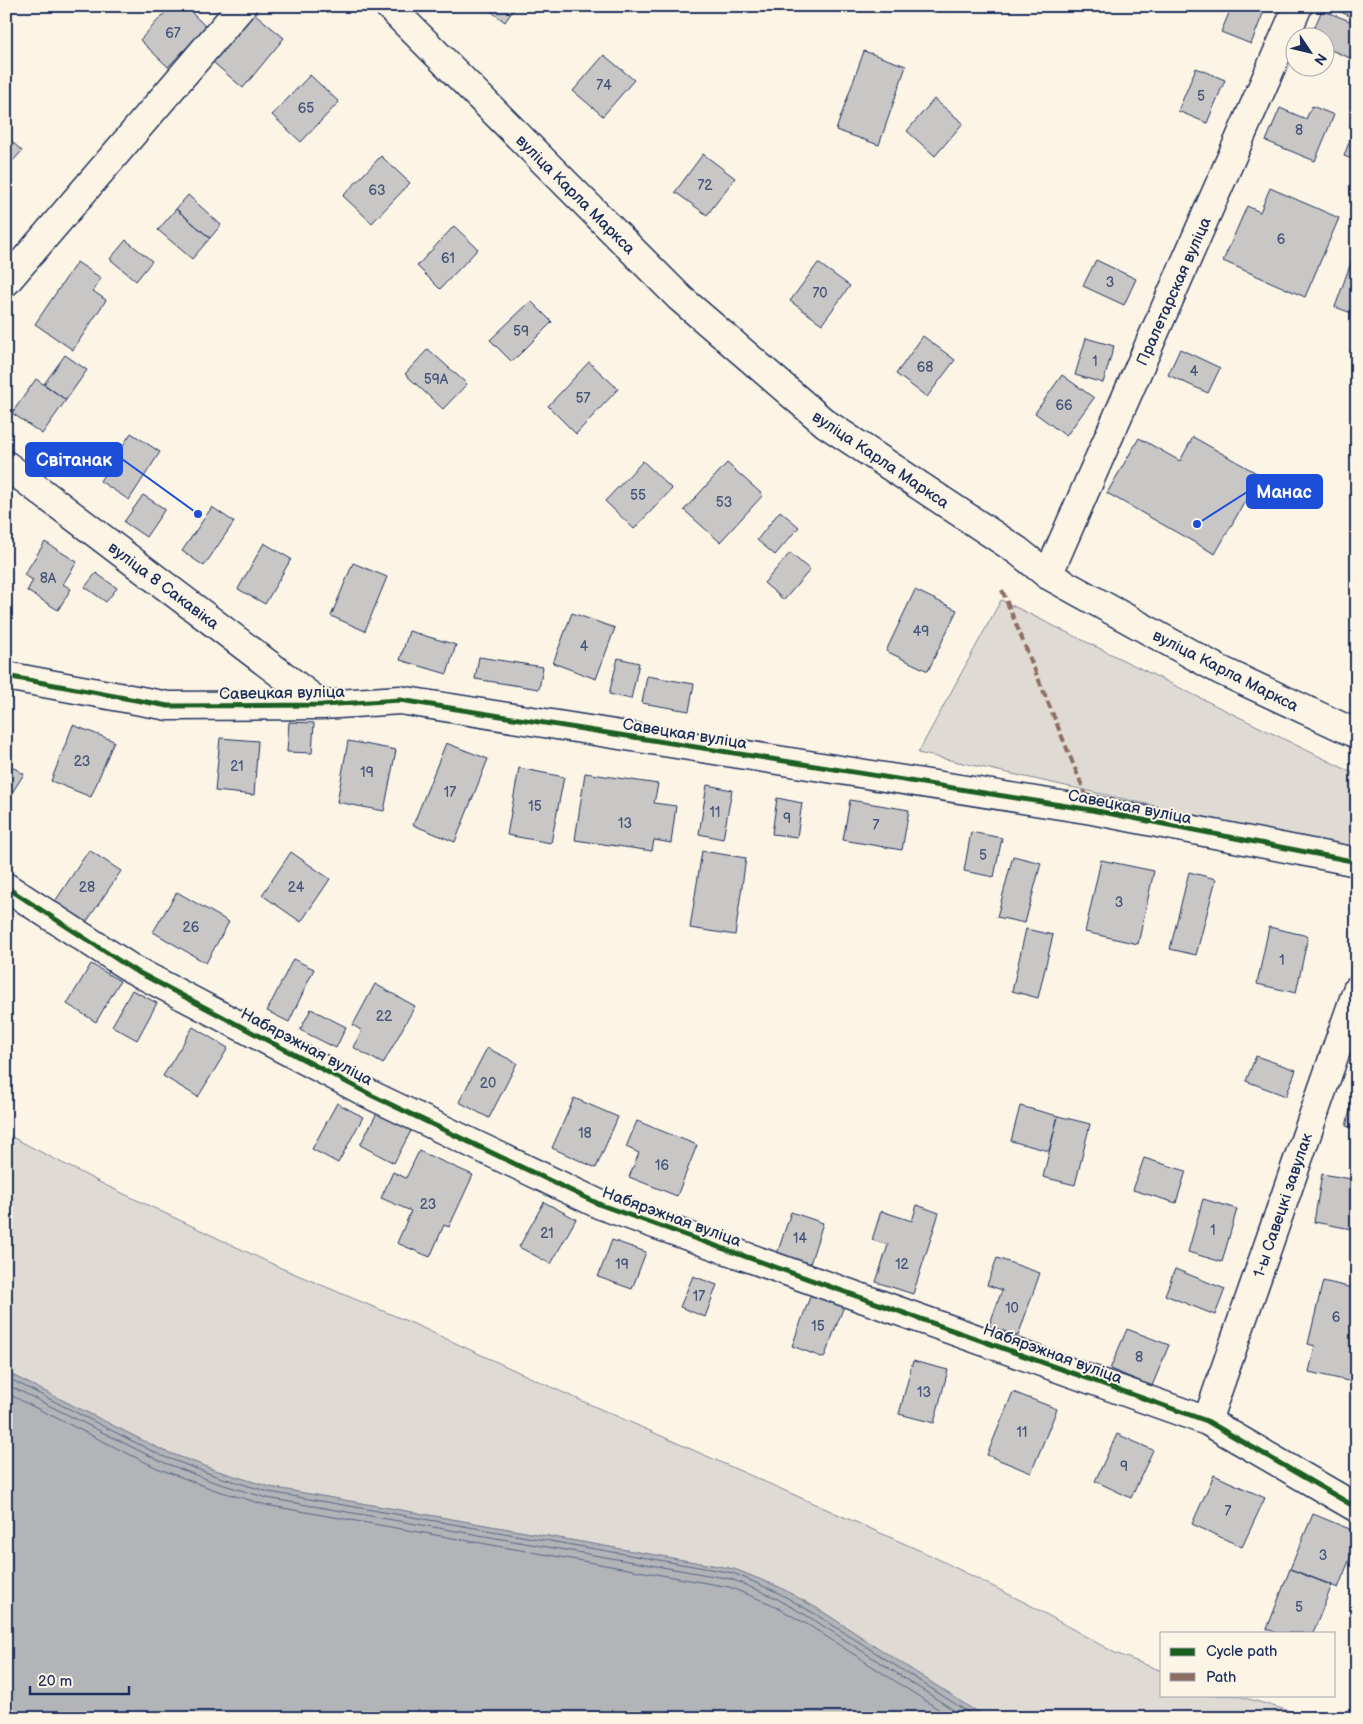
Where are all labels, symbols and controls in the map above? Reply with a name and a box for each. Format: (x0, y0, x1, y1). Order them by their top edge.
house number: 67 (165, 25, 181, 42)
north arrow (1286, 28, 1336, 78)
text: N (1310, 50, 1330, 68)
house number: 74 (596, 77, 612, 94)
house number: 5 (1197, 88, 1205, 105)
house number: 65 (298, 100, 314, 117)
house number: 8 (1295, 122, 1303, 139)
street label: вуліца Карла Маркса (511, 131, 639, 259)
house number: 72 (697, 177, 713, 194)
house number: 63 (368, 182, 386, 199)
street label: Пралетарская вуліца (1133, 214, 1216, 369)
house number: 6 (1277, 231, 1286, 248)
house number: 61 (441, 250, 455, 267)
house number: 3 (1106, 274, 1114, 291)
house number: 70 (812, 285, 828, 302)
house number: 59 (513, 323, 529, 340)
house number: 1 (1092, 353, 1098, 370)
house number: 68 (917, 359, 933, 376)
house number: 4 (1190, 363, 1199, 380)
house number: 59А (424, 371, 449, 388)
house number: 57 (576, 390, 591, 407)
house number: 66 (1055, 397, 1073, 414)
street label: вуліца Карла Маркса (808, 407, 953, 513)
callout: Світанак (26, 443, 122, 476)
text: Світанак (36, 450, 112, 471)
callout: Манас (1247, 475, 1322, 508)
text: Манас (1256, 482, 1312, 503)
house number: 55 (630, 487, 646, 504)
house number: 53 (716, 494, 732, 511)
street label: вуліца 8 Сакавіка (104, 538, 223, 634)
house number: 8А (40, 570, 57, 587)
house number: 49 (913, 623, 929, 640)
street label: вуліца Карла Маркса (1149, 626, 1302, 717)
house number: 4 (580, 638, 589, 655)
street label: Савецкая вуліца (219, 683, 345, 704)
street label: Савецкая вуліца (621, 715, 749, 754)
house number: 23 (74, 753, 90, 770)
house number: 21 (230, 758, 244, 775)
house number: 19 (360, 764, 374, 781)
house number: 17 (444, 784, 456, 801)
street label: Савецкая вуліца (1066, 786, 1194, 829)
house number: 15 (528, 798, 542, 815)
house number: 11 (710, 804, 720, 821)
house number: 9 (783, 810, 791, 827)
house number: 13 (618, 815, 632, 832)
house number: 7 (873, 817, 880, 834)
house number: 5 (979, 847, 987, 864)
house number: 28 (79, 879, 95, 896)
house number: 24 (288, 879, 305, 896)
house number: 3 (1115, 894, 1123, 911)
house number: 26 (183, 919, 200, 936)
house number: 1 (1279, 952, 1285, 969)
street label: Набярэжная вуліца (237, 1005, 376, 1090)
house number: 22 (376, 1008, 393, 1025)
house number: 20 (480, 1075, 496, 1092)
house number: 18 (578, 1125, 592, 1142)
street label: 1-ы Савецкі завулак (1250, 1130, 1317, 1280)
house number: 16 (655, 1157, 669, 1174)
street label: Набярэжная вуліца (599, 1183, 744, 1252)
house number: 23 (420, 1196, 436, 1213)
house number: 1 (1210, 1222, 1216, 1239)
house number: 21 (540, 1225, 554, 1242)
house number: 14 (793, 1230, 807, 1247)
house number: 19 (615, 1256, 629, 1273)
house number: 12 (895, 1256, 910, 1273)
house number: 17 (693, 1288, 705, 1305)
house number: 10 (1005, 1300, 1019, 1317)
house number: 6 (1332, 1309, 1341, 1326)
house number: 15 (811, 1318, 825, 1335)
street label: Набярэжная вуліца (980, 1320, 1125, 1389)
house number: 8 (1135, 1349, 1143, 1366)
house number: 13 (917, 1384, 931, 1401)
house number: 11 (1017, 1424, 1027, 1441)
house number: 9 (1120, 1458, 1128, 1475)
house number: 7 (1225, 1503, 1232, 1520)
house number: 3 (1319, 1547, 1327, 1564)
house number: 5 (1295, 1599, 1303, 1616)
legend (1160, 1632, 1336, 1696)
text: Cycle path (1206, 1642, 1277, 1661)
scale bar (30, 1664, 129, 1696)
text: Path (1206, 1668, 1236, 1687)
text: 20 m (38, 1672, 72, 1691)

